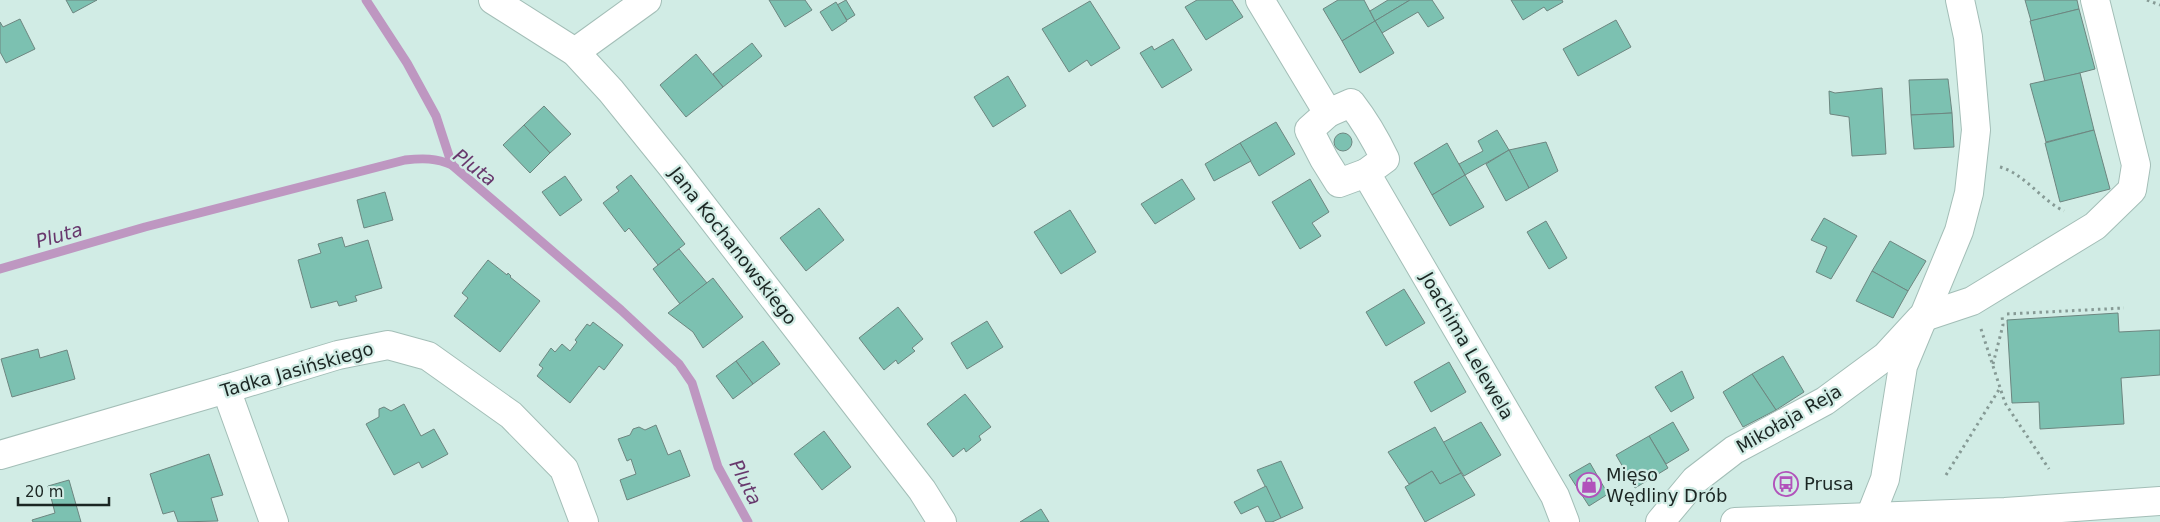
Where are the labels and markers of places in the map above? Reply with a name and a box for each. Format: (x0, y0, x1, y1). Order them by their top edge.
place label: Mięso Wędliny Drób (1606, 464, 1727, 506)
bus stop icon: Prusa (1773, 471, 1799, 497)
shop icon: Mięso Wędliny Drób (1576, 472, 1602, 498)
place label: Prusa (1804, 473, 1854, 494)

